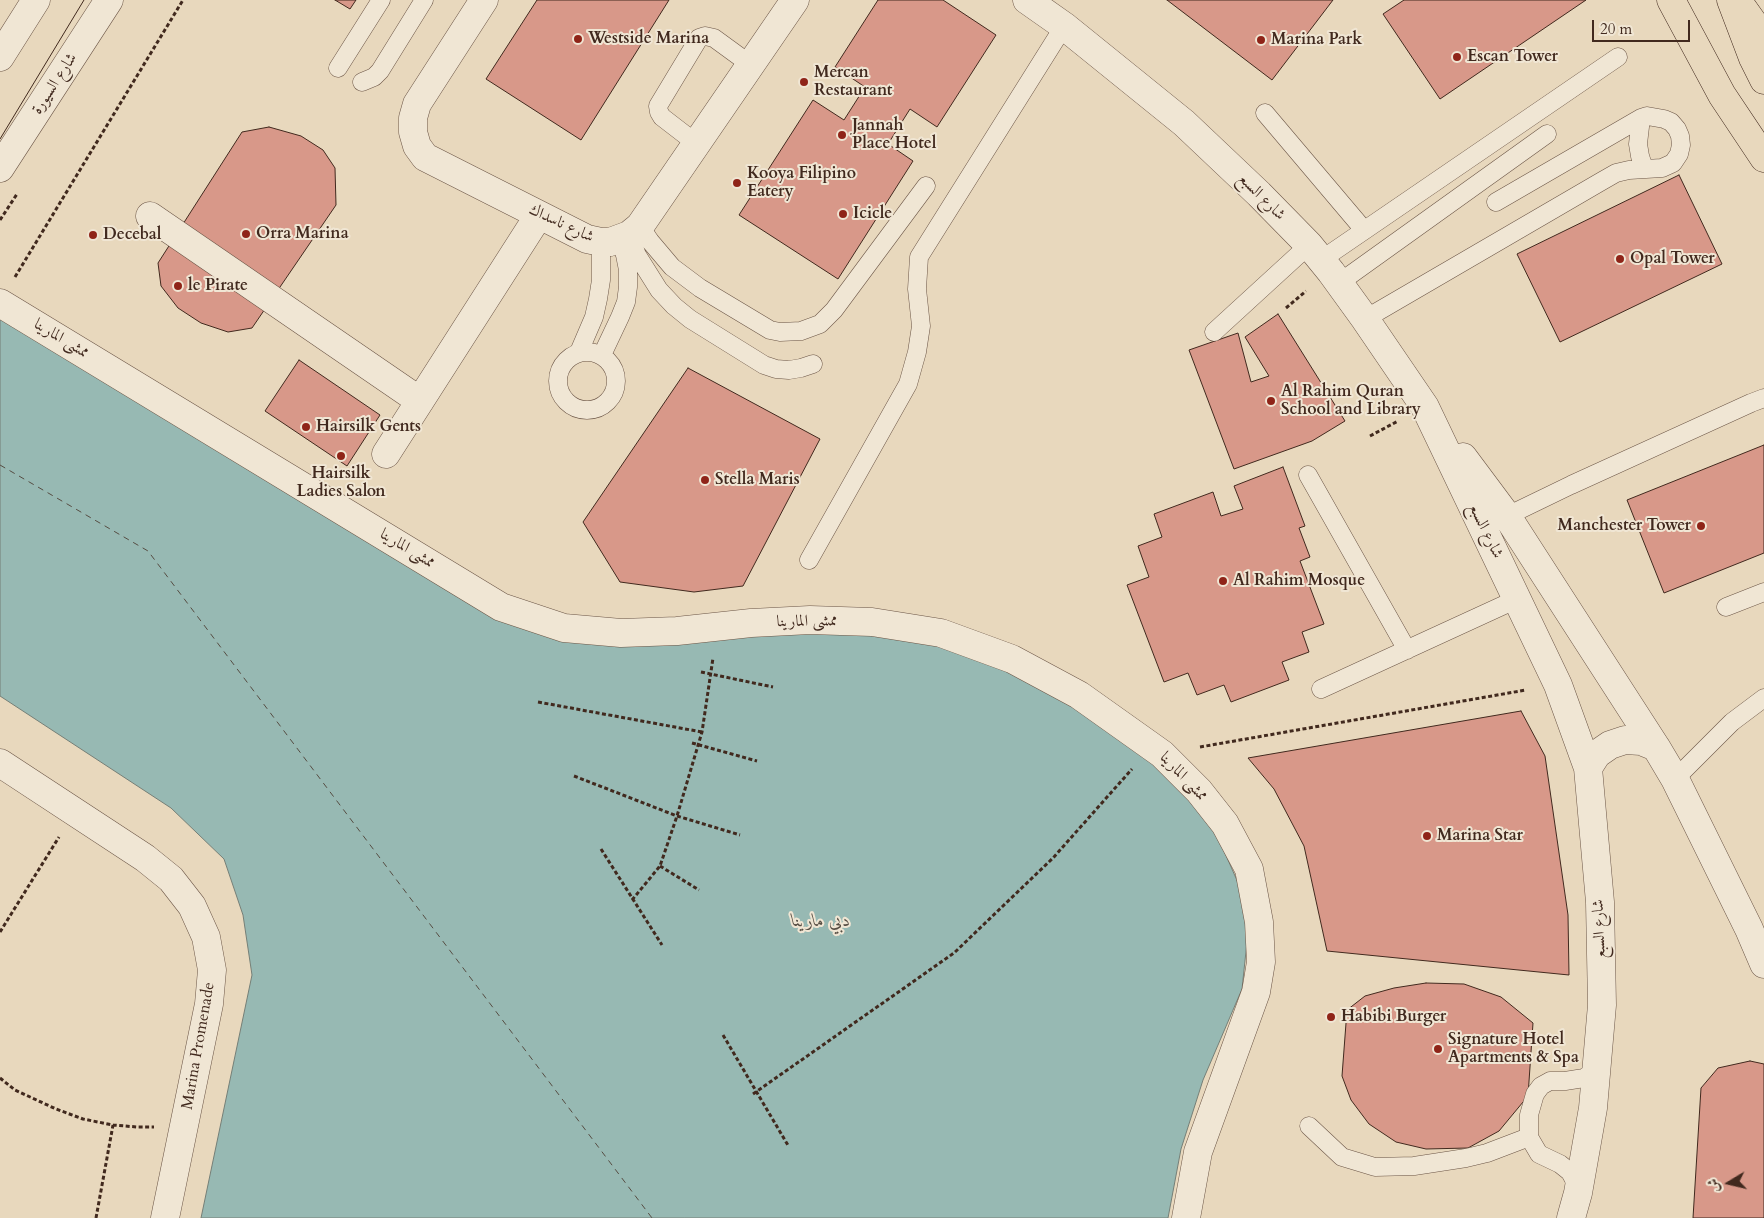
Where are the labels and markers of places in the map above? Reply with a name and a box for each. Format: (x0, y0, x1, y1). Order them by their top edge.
place label: Westside Marina (588, 29, 709, 49)
place label: Marina Park (1271, 30, 1362, 50)
marker: Westside Marina (572, 33, 584, 45)
marker: Marina Park (1255, 34, 1267, 46)
place label: Escan Tower (1467, 47, 1558, 67)
marker: Escan Tower (1451, 51, 1463, 63)
place label: Mercan Restaurant (814, 63, 892, 101)
marker: Mercan Restaurant (798, 76, 810, 88)
place label: Jannah Place Hotel (852, 116, 936, 154)
marker: Jannah Place Hotel (836, 129, 848, 141)
place label: Kooya Filipino Eatery (747, 164, 856, 202)
marker: Kooya Filipino Eatery (731, 177, 743, 189)
place label: Icicle (853, 204, 892, 224)
marker: Icicle (837, 208, 849, 220)
place label: Orra Marina (256, 224, 349, 244)
place label: Decebal (103, 225, 161, 245)
marker: Orra Marina (240, 228, 252, 240)
marker: Decebal (87, 229, 99, 241)
place label: Opal Tower (1630, 249, 1715, 269)
marker: Opal Tower (1614, 253, 1626, 265)
place label: le Pirate (188, 276, 248, 296)
marker: le Pirate (172, 280, 184, 292)
place label: Al Rahim Quran School and Library (1281, 382, 1421, 420)
marker: Al Rahim Quran School and Library (1265, 395, 1277, 407)
place label: Hairsilk Gents (316, 417, 421, 437)
marker: Hairsilk Gents (300, 421, 312, 433)
marker: Hairsilk Ladies Salon (335, 450, 347, 462)
place label: Hairsilk Ladies Salon (296, 464, 386, 502)
place label: Stella Maris (715, 470, 800, 490)
marker: Stella Maris (699, 474, 711, 486)
place label: Manchester Tower (1558, 516, 1691, 536)
marker: Manchester Tower (1695, 520, 1707, 532)
place label: Al Rahim Mosque (1233, 571, 1365, 591)
marker: Al Rahim Mosque (1217, 575, 1229, 587)
place label: Marina Star (1437, 826, 1523, 846)
marker: Marina Star (1421, 830, 1433, 842)
place label: Habibi Burger (1341, 1007, 1446, 1027)
marker: Habibi Burger (1325, 1011, 1337, 1023)
place label: Signature Hotel Apartments & Spa (1448, 1030, 1579, 1068)
marker: Signature Hotel Apartments & Spa (1432, 1043, 1444, 1055)

